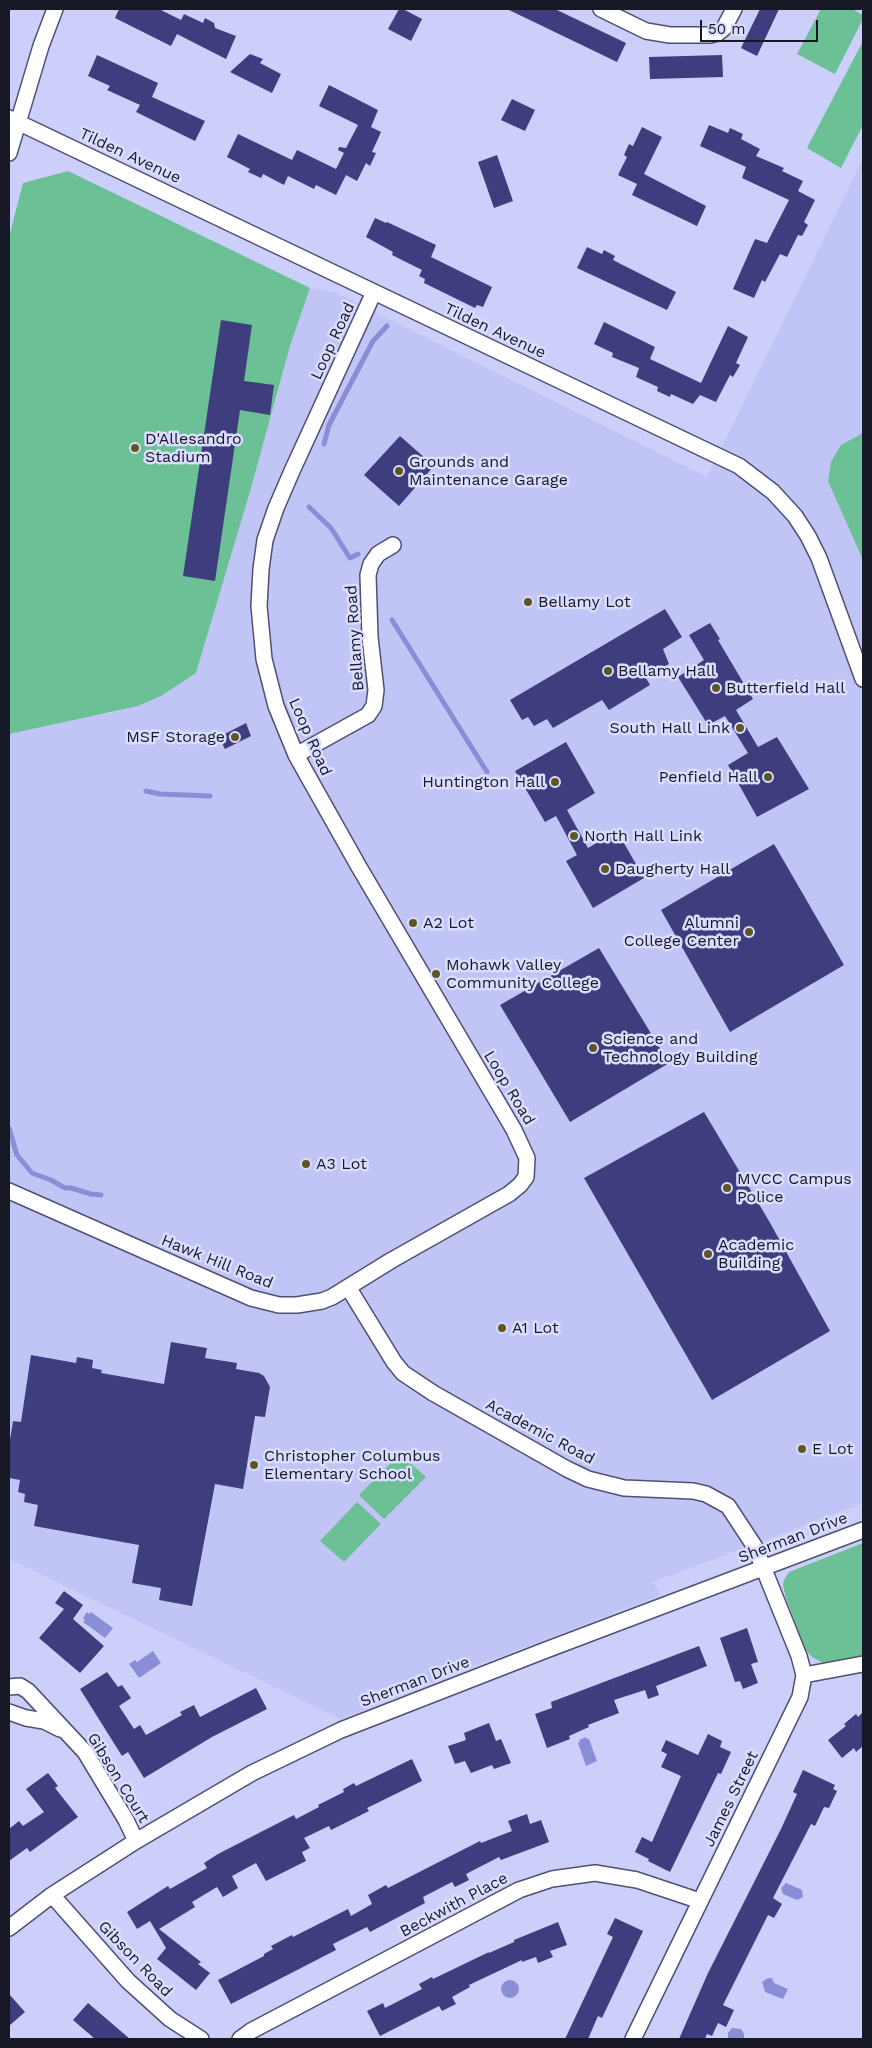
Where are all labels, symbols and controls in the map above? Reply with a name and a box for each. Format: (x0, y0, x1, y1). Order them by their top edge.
scale bar (702, 10, 820, 42)
text: 50 m (708, 20, 745, 38)
street label: Tilden Avenue (76, 124, 184, 188)
street label: Loop Road (307, 299, 359, 383)
street label: Tilden Avenue (441, 299, 549, 363)
place label: D'Allesandro Stadium (145, 429, 242, 467)
marker: D'Allesandro Stadium (129, 442, 141, 454)
place label: Grounds and Maintenance Garage (409, 452, 568, 490)
marker: Grounds and Maintenance Garage (393, 465, 405, 477)
street label: Bellamy Road (342, 584, 368, 692)
place label: Bellamy Lot (538, 592, 631, 612)
marker: Bellamy Lot (522, 596, 534, 608)
place label: Bellamy Hall (618, 661, 716, 681)
marker: Bellamy Hall (602, 665, 614, 677)
place label: Butterfield Hall (726, 678, 845, 698)
marker: Butterfield Hall (710, 682, 722, 694)
street label: Loop Road (284, 695, 336, 779)
place label: South Hall Link (609, 718, 730, 738)
marker: South Hall Link (734, 722, 746, 734)
place label: MSF Storage (126, 727, 225, 747)
marker: MSF Storage (229, 731, 241, 743)
place label: Penfield Hall (659, 767, 758, 787)
marker: Penfield Hall (762, 771, 774, 783)
place label: Huntington Hall (422, 772, 545, 792)
marker: Huntington Hall (549, 776, 561, 788)
place label: North Hall Link (584, 826, 702, 846)
marker: North Hall Link (568, 830, 580, 842)
place label: Daugherty Hall (615, 859, 730, 879)
marker: Daugherty Hall (599, 863, 611, 875)
place label: A2 Lot (423, 913, 474, 933)
place label: Alumni College Center (624, 913, 739, 951)
marker: A2 Lot (407, 917, 419, 929)
marker: Alumni College Center (743, 926, 755, 938)
place label: Mohawk Valley Community College (446, 955, 599, 993)
marker: Mohawk Valley Community College (430, 968, 442, 980)
place label: Science and Technology Building (603, 1029, 757, 1067)
marker: Science and Technology Building (587, 1042, 599, 1054)
street label: Loop Road (479, 1047, 539, 1129)
place label: A3 Lot (316, 1154, 367, 1174)
marker: A3 Lot (300, 1158, 312, 1170)
place label: MVCC Campus Police (737, 1169, 852, 1207)
marker: MVCC Campus Police (721, 1182, 733, 1194)
street label: Hawk Hill Road (158, 1231, 276, 1293)
place label: Academic Building (718, 1235, 794, 1273)
marker: Academic Building (702, 1248, 714, 1260)
place label: A1 Lot (512, 1318, 559, 1338)
marker: A1 Lot (496, 1322, 508, 1334)
street label: Academic Road (482, 1395, 598, 1469)
place label: E Lot (812, 1439, 853, 1459)
marker: E Lot (796, 1443, 808, 1455)
place label: Christopher Columbus Elementary School (264, 1446, 440, 1484)
marker: Christopher Columbus Elementary School (248, 1459, 260, 1471)
street label: Sherman Drive (736, 1508, 850, 1568)
street label: Sherman Drive (358, 1652, 472, 1712)
street label: Gibson Court (83, 1729, 153, 1827)
street label: James Street (699, 1748, 763, 1850)
street label: Beckwith Place (397, 1869, 511, 1941)
street label: Gibson Road (94, 1917, 176, 2001)

